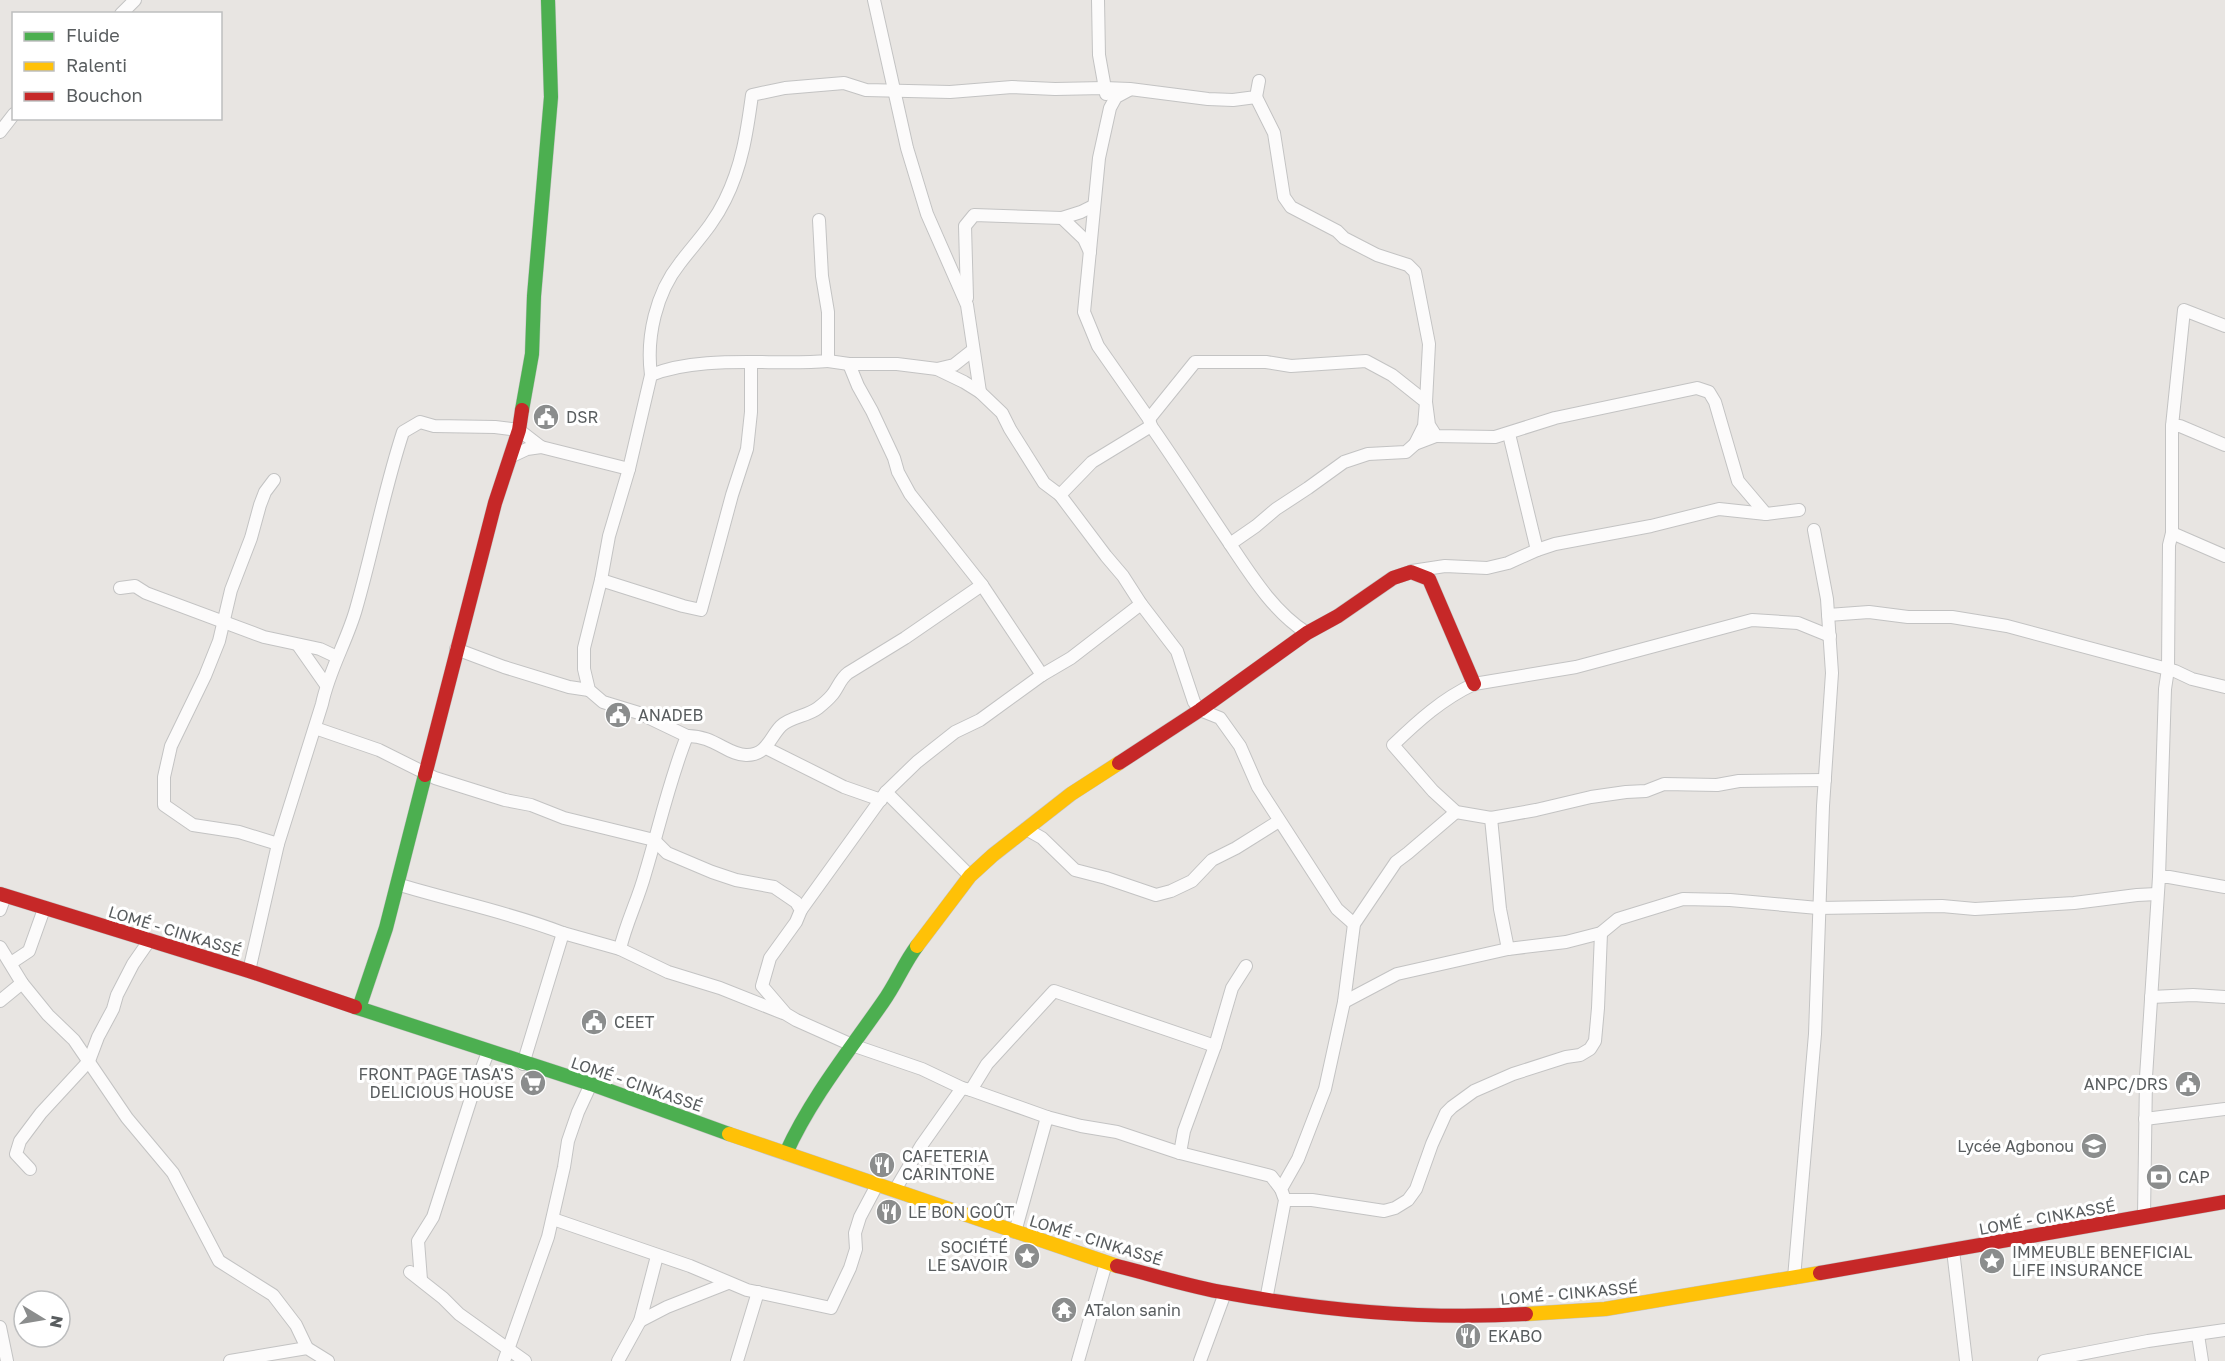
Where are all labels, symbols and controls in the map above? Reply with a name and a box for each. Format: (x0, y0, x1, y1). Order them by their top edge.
legend (12, 12, 222, 120)
text: Fluide (66, 24, 120, 46)
text: Ralenti (66, 54, 127, 76)
text: Bouchon (66, 84, 143, 106)
public building icon: DSR (531, 402, 561, 432)
place label: DSR (566, 407, 598, 427)
public building icon: ANADEB (603, 700, 633, 730)
place label: ANADEB (638, 705, 703, 725)
street label: LOMÉ - CINKASSÉ (106, 901, 244, 961)
public building icon: CEET (579, 1007, 609, 1037)
place label: CEET (614, 1012, 655, 1032)
street label: LOMÉ - CINKASSÉ (568, 1052, 706, 1116)
place label: FRONT PAGE TASA'S DELICIOUS HOUSE (359, 1064, 514, 1102)
supermarket icon: FRONT PAGE TASA'S DELICIOUS HOUSE (518, 1068, 548, 1098)
public building icon: ANPC/DRS (2173, 1069, 2203, 1099)
place label: ANPC/DRS (2084, 1074, 2168, 1094)
school or university icon: Lycée Agbonou (2079, 1131, 2109, 1161)
place label: Lycée Agbonou (1957, 1136, 2074, 1156)
place label: CAFETERIA CARINTONE (902, 1146, 995, 1184)
restaurant icon: CAFETERIA CARINTONE (867, 1150, 897, 1180)
bank icon: CAP (2144, 1162, 2174, 1192)
place label: CAP (2178, 1167, 2210, 1187)
street label: LOMÉ - CINKASSÉ (1977, 1195, 2117, 1239)
restaurant icon: LE BON GOÛT (874, 1197, 904, 1227)
place label: LE BON GOÛT (908, 1202, 1014, 1222)
street label: LOMÉ - CINKASSÉ (1027, 1210, 1165, 1270)
place label: SOCIÉTÉ LE SAVOIR (928, 1237, 1008, 1275)
place icon: SOCIÉTÉ LE SAVOIR (1012, 1241, 1042, 1271)
place label: IMMEUBLE BENEFICIAL LIFE INSURANCE (2012, 1242, 2192, 1280)
place icon: IMMEUBLE BENEFICIAL LIFE INSURANCE (1977, 1246, 2007, 1276)
street label: LOMÉ - CINKASSÉ (1499, 1277, 1639, 1309)
north arrow (12, 1289, 72, 1349)
temple icon: ATalon sanin (1049, 1295, 1079, 1325)
place label: ATalon sanin (1084, 1300, 1181, 1320)
text: N (46, 1314, 68, 1330)
restaurant icon: EKABO (1453, 1321, 1483, 1351)
place label: EKABO (1488, 1326, 1542, 1346)

